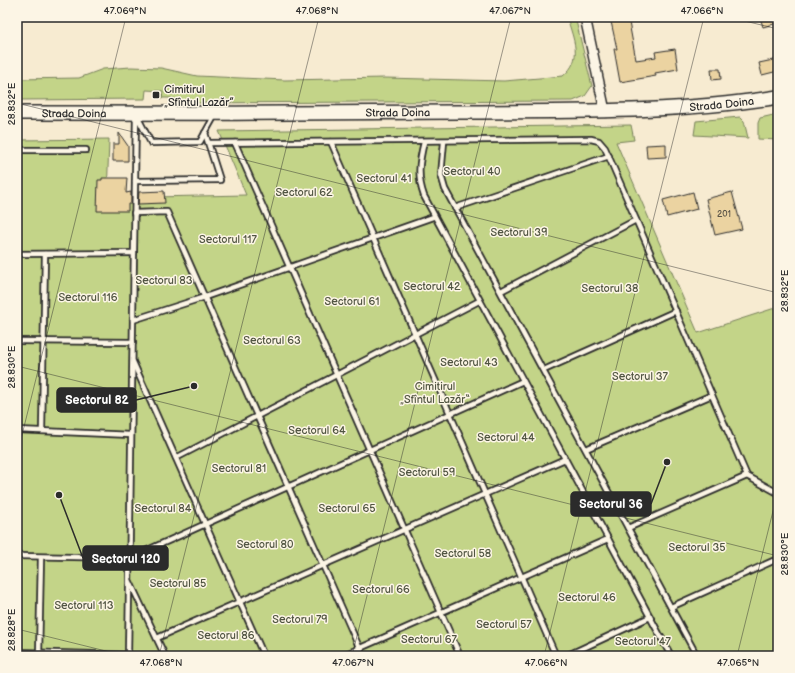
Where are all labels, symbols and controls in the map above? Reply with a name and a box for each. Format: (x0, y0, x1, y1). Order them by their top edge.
text: 47.069°N (104, 5, 146, 17)
text: 47.068°N (296, 5, 338, 17)
text: 47.067°N (489, 5, 531, 17)
text: 47.066°N (681, 5, 724, 17)
text: 28.832°E (6, 82, 18, 125)
place label: Cimitirul „Sfîntul Lazăr” (164, 83, 234, 109)
marker: Cimitirul „Sfîntul Lazăr” (151, 90, 161, 100)
street label: Strada Doina (689, 94, 755, 114)
street label: Strada Doina (365, 106, 430, 119)
street label: Strada Doina (42, 107, 106, 120)
park label: Sectorul 40 (443, 165, 501, 178)
park label: Sectorul 41 (357, 172, 411, 185)
park label: Sectorul 62 (275, 186, 333, 199)
house number: 201 (717, 209, 731, 220)
park label: Sectorul 39 (491, 226, 547, 239)
park label: Sectorul 117 (199, 233, 257, 246)
text: 28.832°E (779, 269, 791, 312)
park label: Sectorul 83 (135, 274, 193, 287)
park label: Sectorul 42 (403, 280, 461, 293)
park label: Sectorul 38 (581, 282, 639, 295)
park label: Sectorul 116 (58, 291, 118, 304)
park label: Sectorul 61 (325, 295, 379, 308)
park label: Sectorul 63 (243, 334, 301, 347)
text: 28.830°E (6, 345, 18, 388)
park label: Sectorul 43 (440, 356, 498, 369)
park label: Sectorul 37 (612, 370, 669, 383)
park label: Cimitirul „Sfîntul Lazăr“ (400, 380, 470, 406)
callout: Sectorul 82 (57, 388, 136, 412)
text: Sectorul 82 (65, 393, 130, 408)
park label: Sectorul 64 (288, 424, 346, 437)
park label: Sectorul 44 (477, 431, 535, 444)
park label: Sectorul 81 (212, 462, 266, 475)
park label: Sectorul 59 (399, 466, 455, 479)
callout: Sectorul 36 (571, 492, 651, 516)
text: Sectorul 36 (579, 497, 643, 512)
park label: Sectorul 84 (135, 502, 192, 515)
park label: Sectorul 65 (319, 502, 375, 515)
text: 28.830°E (779, 532, 791, 575)
park label: Sectorul 80 (237, 538, 294, 551)
park label: Sectorul 35 (669, 541, 725, 554)
callout: Sectorul 120 (83, 546, 168, 570)
park label: Sectorul 58 (435, 547, 491, 560)
text: Sectorul 120 (92, 552, 160, 567)
park label: Sectorul 85 (150, 577, 206, 590)
park label: Sectorul 66 (352, 583, 410, 596)
park label: Sectorul 46 (558, 591, 616, 604)
park label: Sectorul 113 (54, 599, 114, 612)
text: 28.828°E (6, 608, 18, 651)
park label: Sectorul 79 (272, 613, 328, 626)
park label: Sectorul 57 (476, 618, 532, 631)
park label: Sectorul 86 (198, 629, 255, 642)
park label: Sectorul 67 (401, 633, 458, 646)
park label: Sectorul 47 (615, 635, 672, 648)
text: 47.068°N (140, 657, 182, 669)
text: 47.067°N (332, 657, 374, 669)
text: 47.066°N (525, 657, 568, 669)
text: 47.065°N (717, 657, 759, 669)

